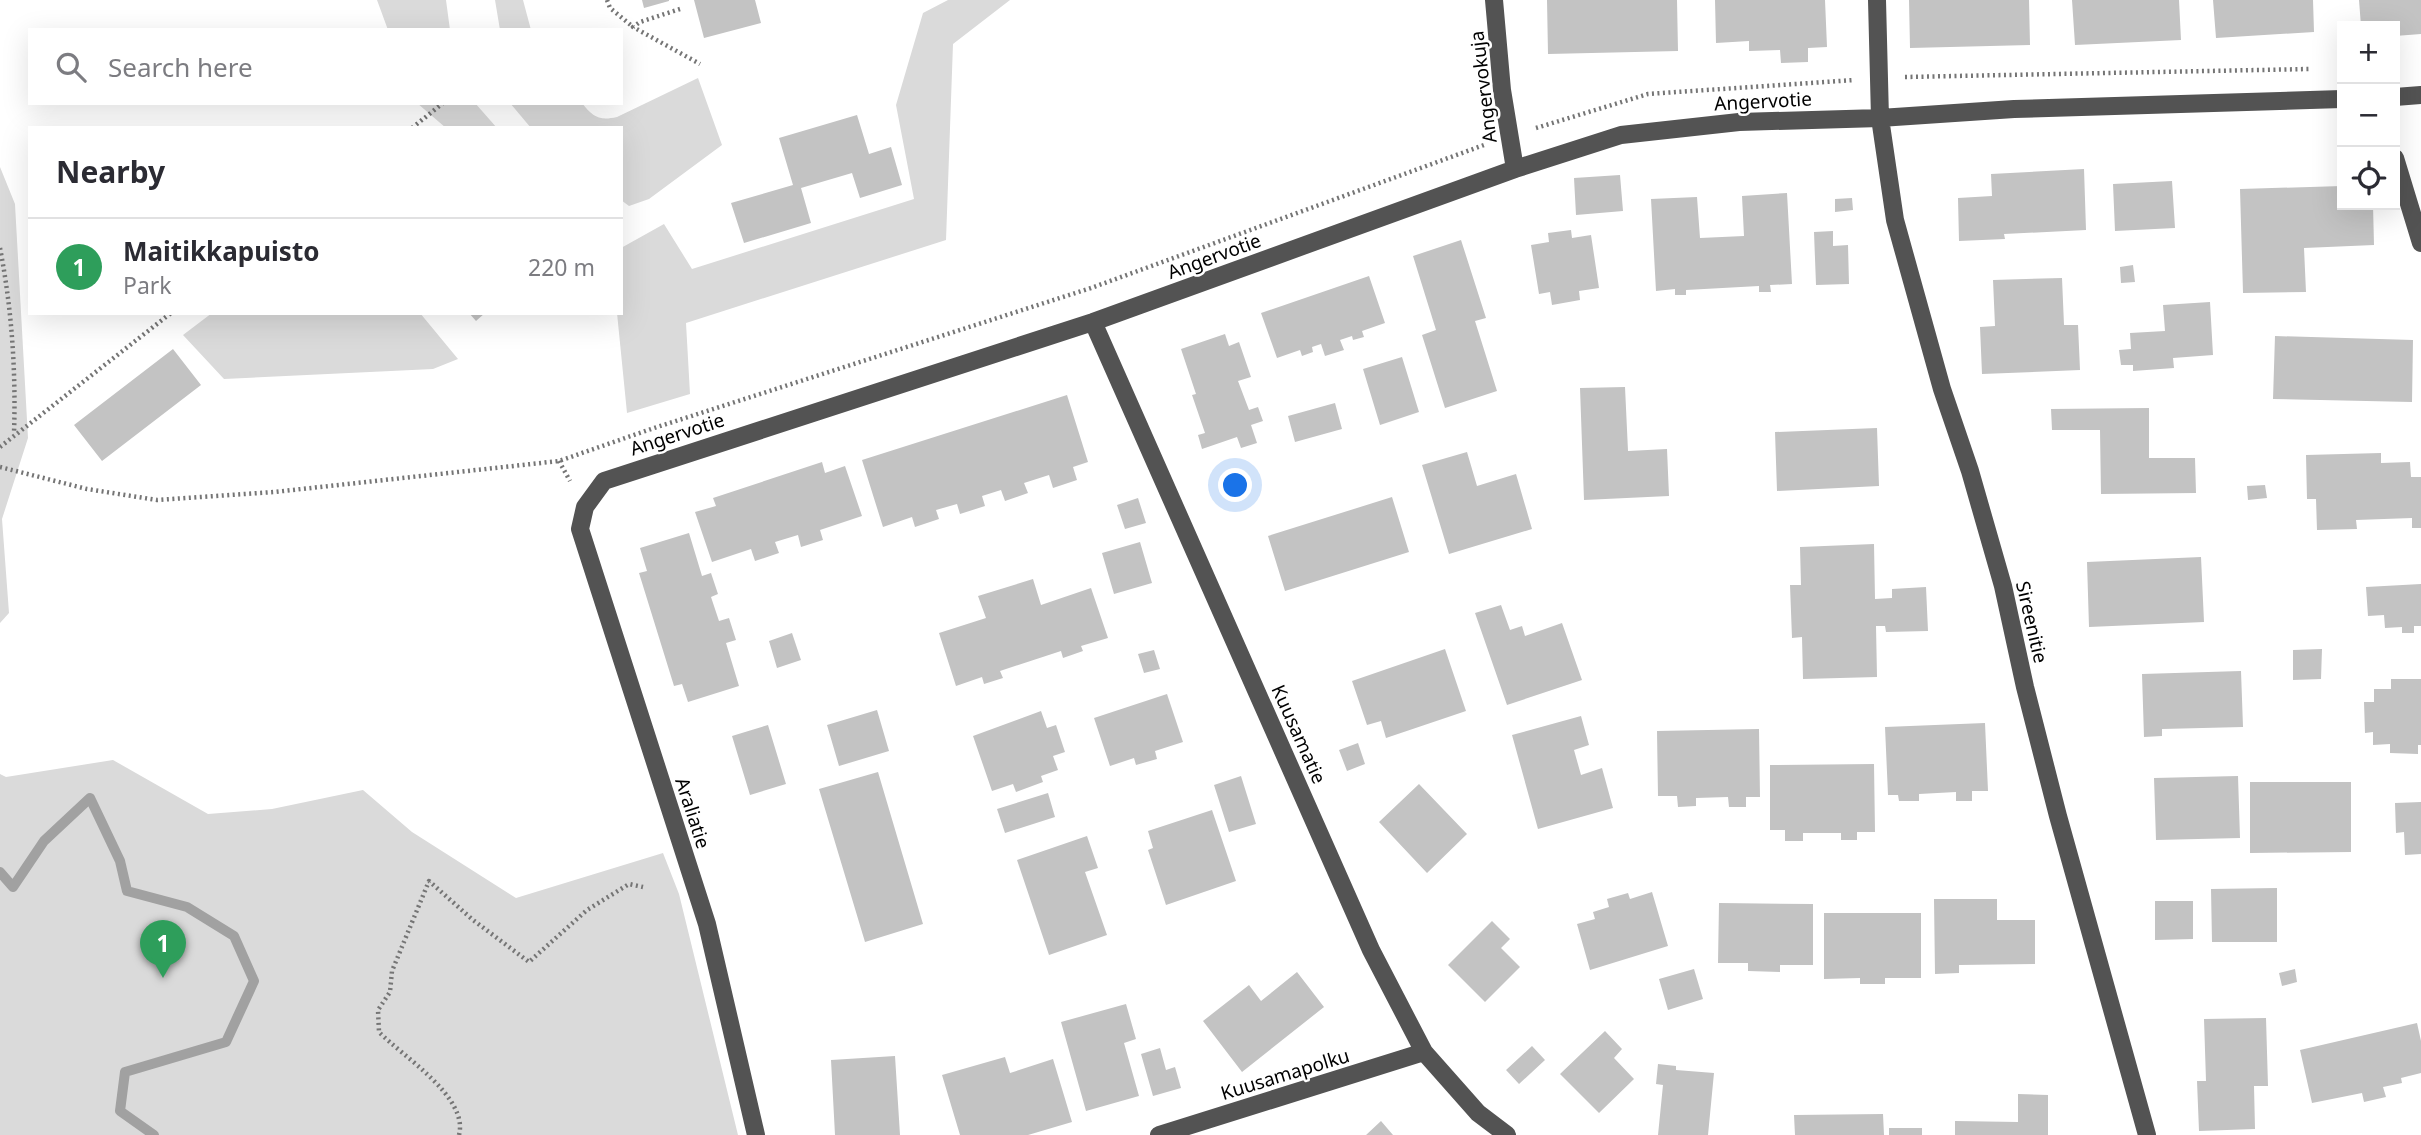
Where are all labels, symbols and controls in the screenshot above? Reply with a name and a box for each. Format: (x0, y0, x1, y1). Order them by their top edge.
map controls (2337, 21, 2400, 210)
button: + (2337, 21, 2400, 84)
search box (28, 28, 623, 105)
street label: Angervokuja (1463, 29, 1503, 145)
icon: search (52, 48, 90, 86)
text: Search here (108, 49, 253, 85)
button: − (2337, 84, 2400, 147)
street label: Angervotie (1714, 85, 1812, 117)
button: locate (2337, 147, 2400, 210)
text: Nearby (56, 151, 165, 192)
street label: Angervotie (1164, 227, 1264, 285)
text: Maitikkapuisto (123, 233, 319, 269)
text: 1 (72, 251, 86, 283)
text: 220 m (528, 251, 595, 283)
text: Park (123, 269, 172, 301)
street label: Angervotie (626, 407, 728, 461)
your location (1218, 468, 1252, 502)
street label: Sireenitie (2010, 578, 2054, 666)
street label: Kuusamatie (1266, 680, 1332, 788)
street label: Araliatie (669, 774, 717, 852)
pin: 1 (140, 920, 186, 978)
street label: Kuusamapolku (1217, 1042, 1353, 1106)

